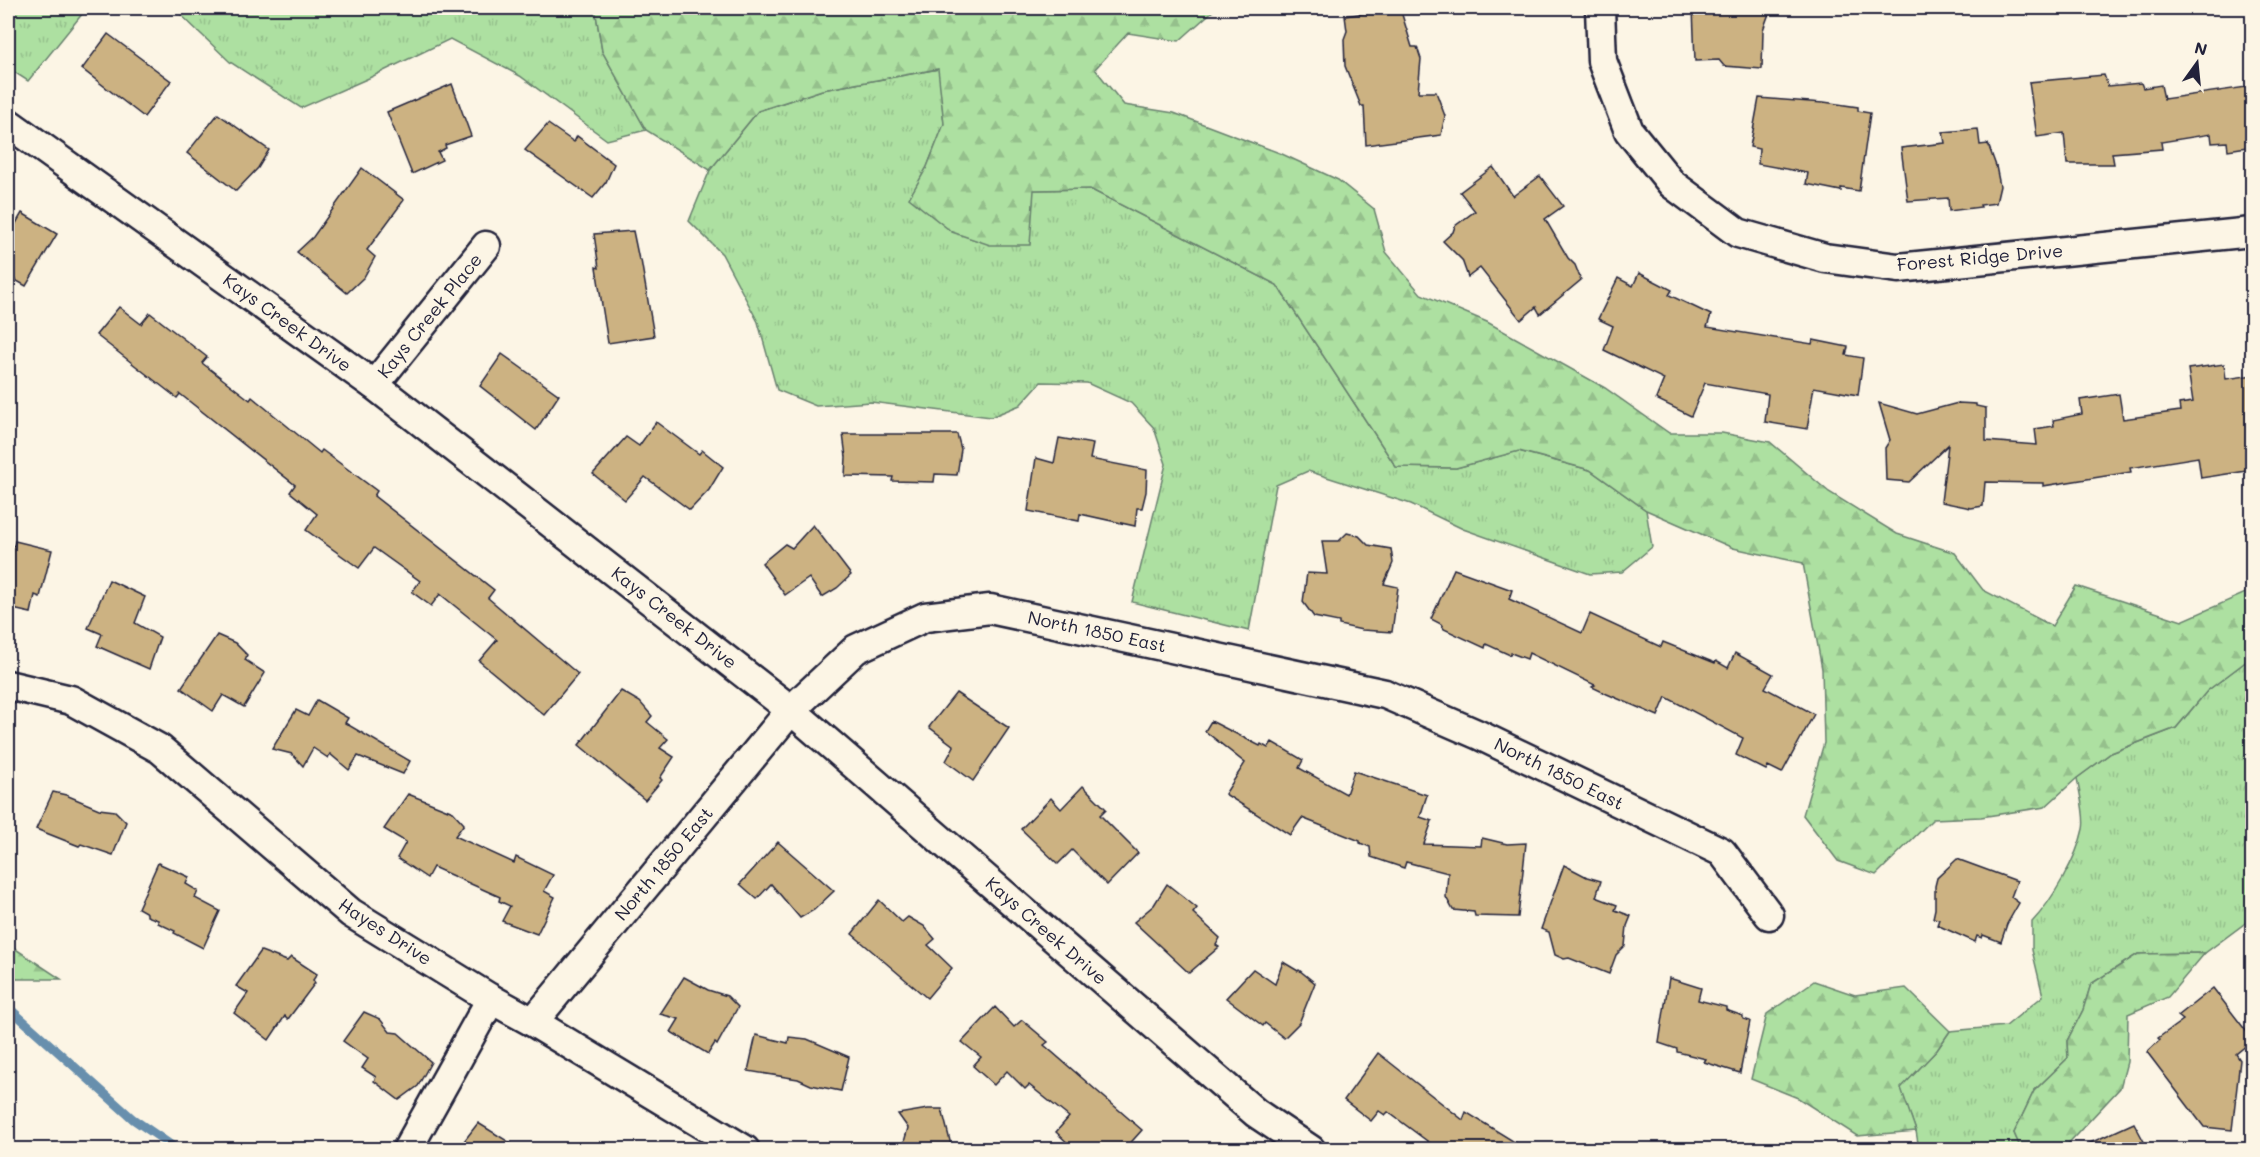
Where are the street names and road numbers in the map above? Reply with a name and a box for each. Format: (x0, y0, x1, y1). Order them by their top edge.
street label: Forest Ridge Drive (1896, 238, 2064, 276)
street label: Kays Creek Place (371, 248, 487, 383)
street label: Kays Creek Drive (219, 267, 357, 377)
street label: Kays Creek Drive (607, 561, 742, 674)
street label: North 1850 East (1026, 605, 1169, 657)
street label: North 1850 East (1491, 731, 1628, 815)
street label: North 1850 East (609, 802, 718, 925)
street label: Kays Creek Drive (981, 871, 1112, 990)
street label: Hayes Drive (334, 892, 437, 970)

